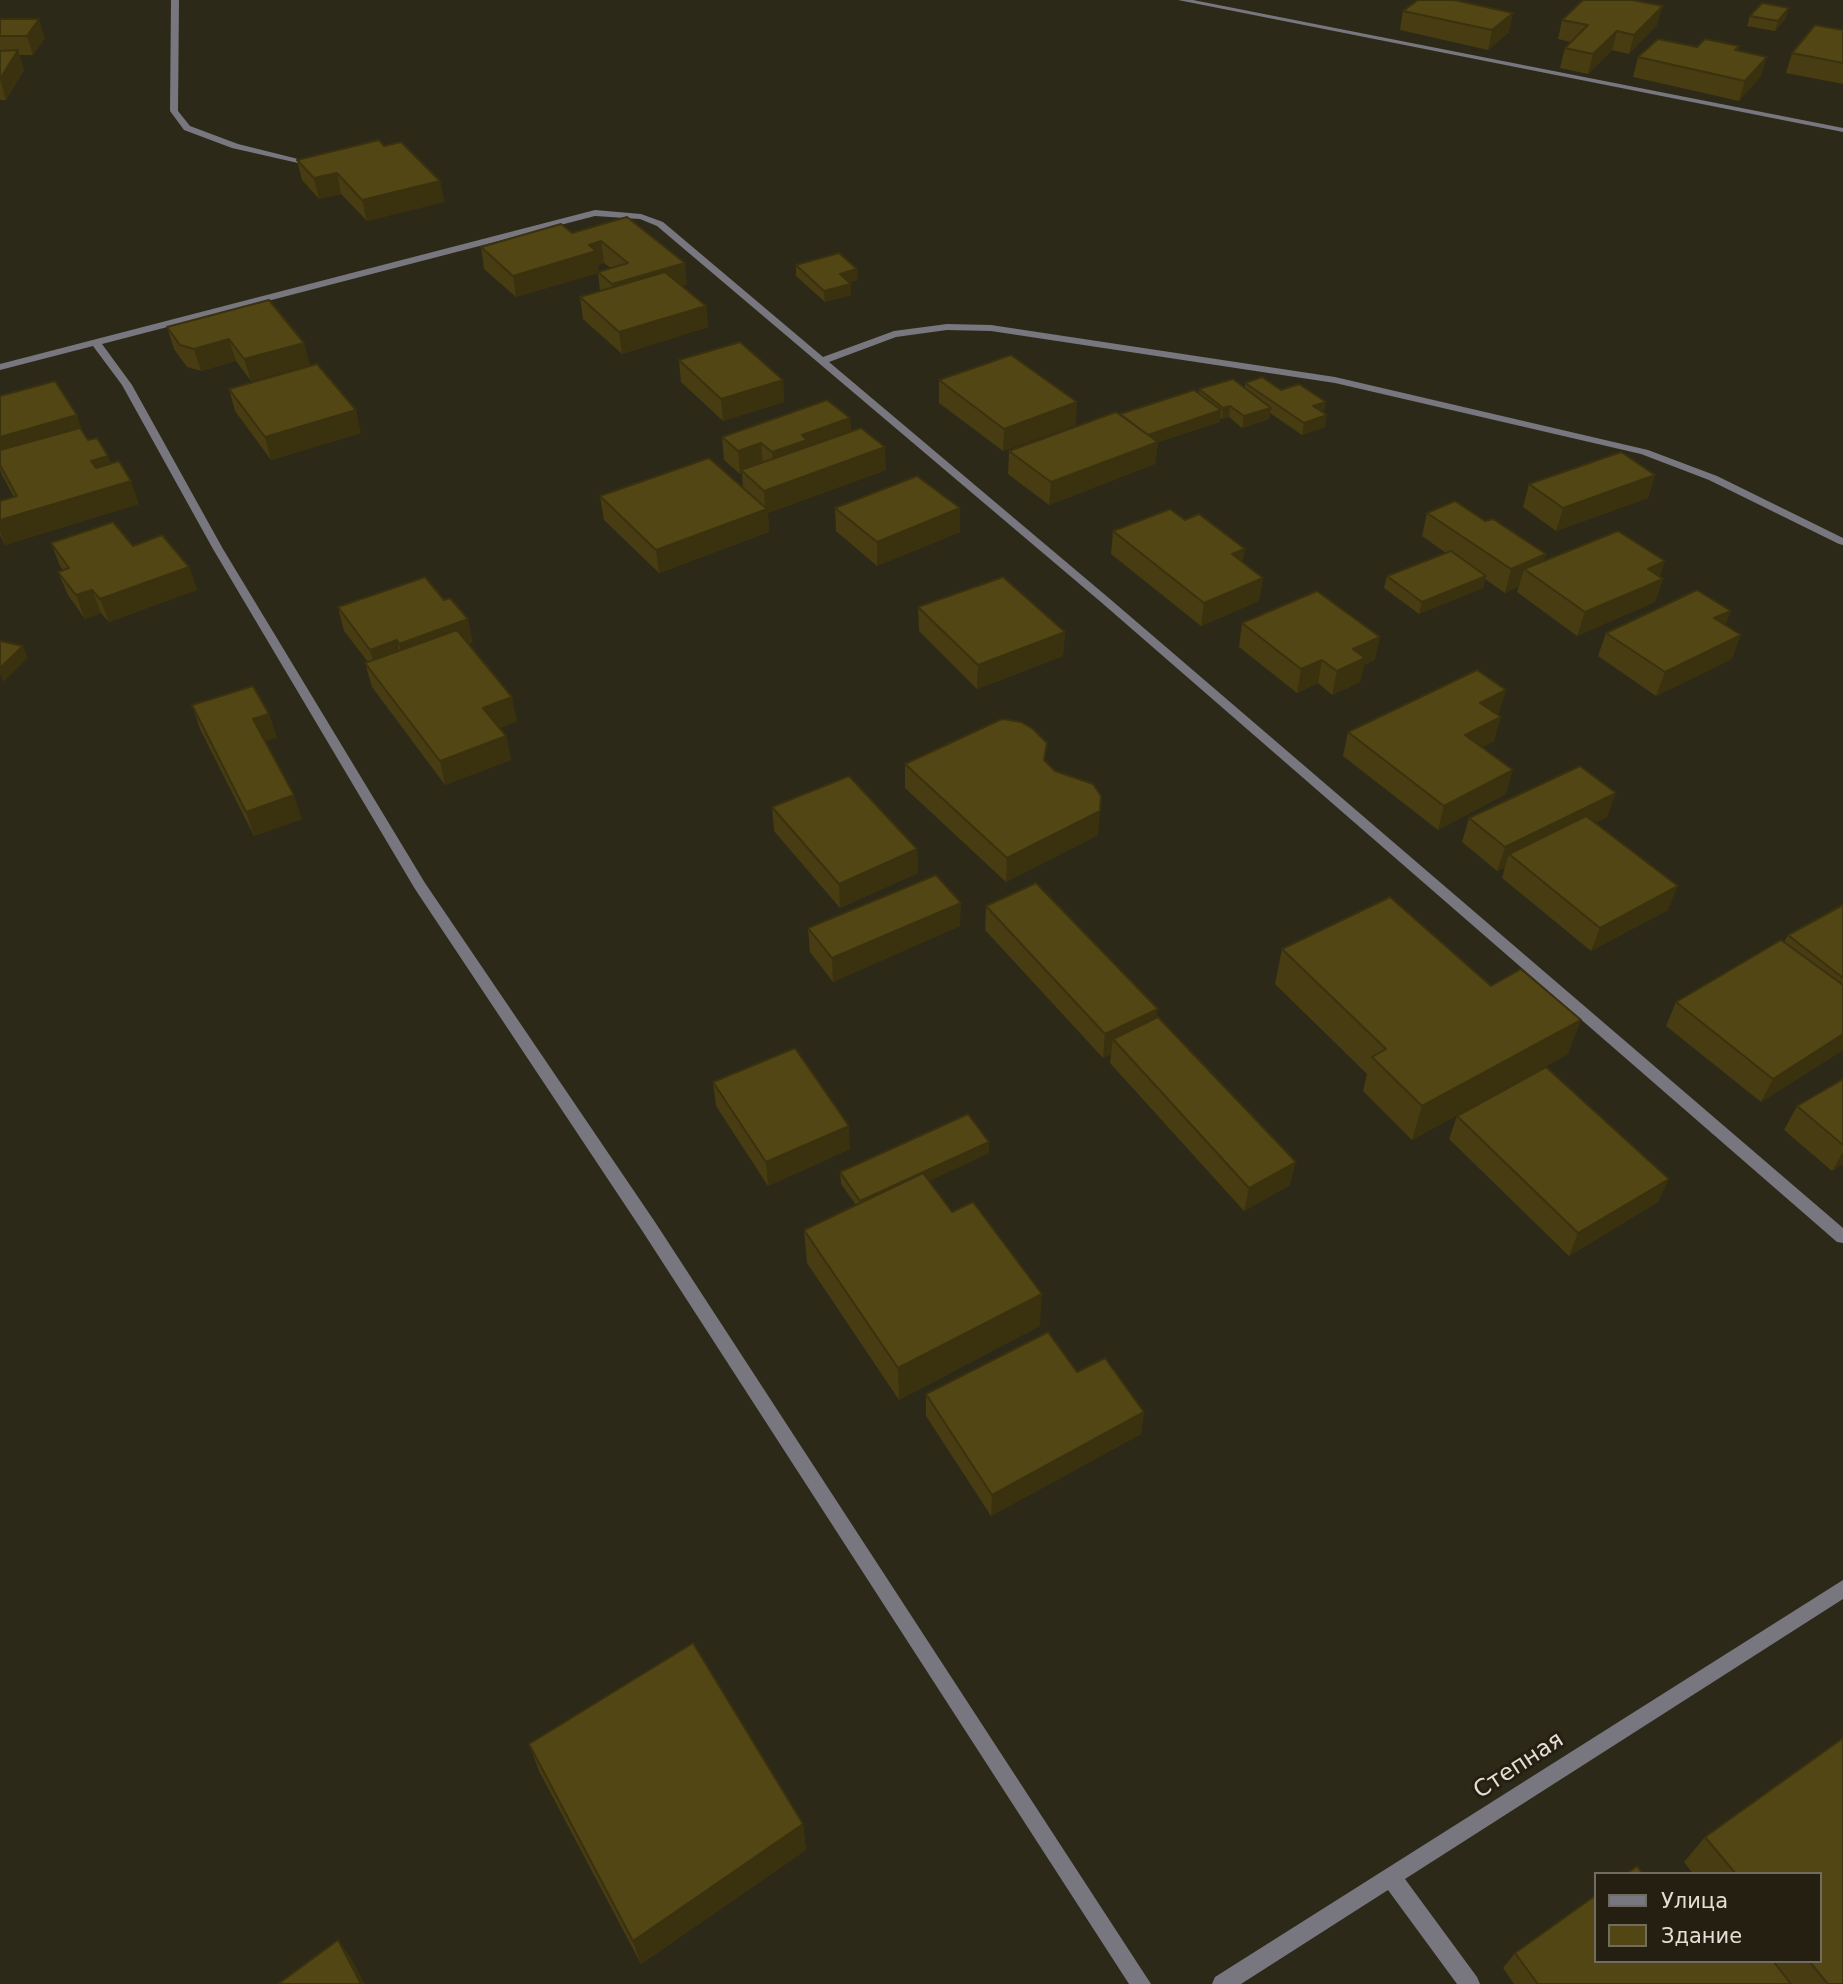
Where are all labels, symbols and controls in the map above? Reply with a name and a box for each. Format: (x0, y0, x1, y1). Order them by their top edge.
street label: Степная (1469, 1727, 1569, 1805)
legend (1594, 1872, 1822, 1963)
text: Улица (1661, 1889, 1728, 1913)
text: Здание (1661, 1924, 1742, 1948)

